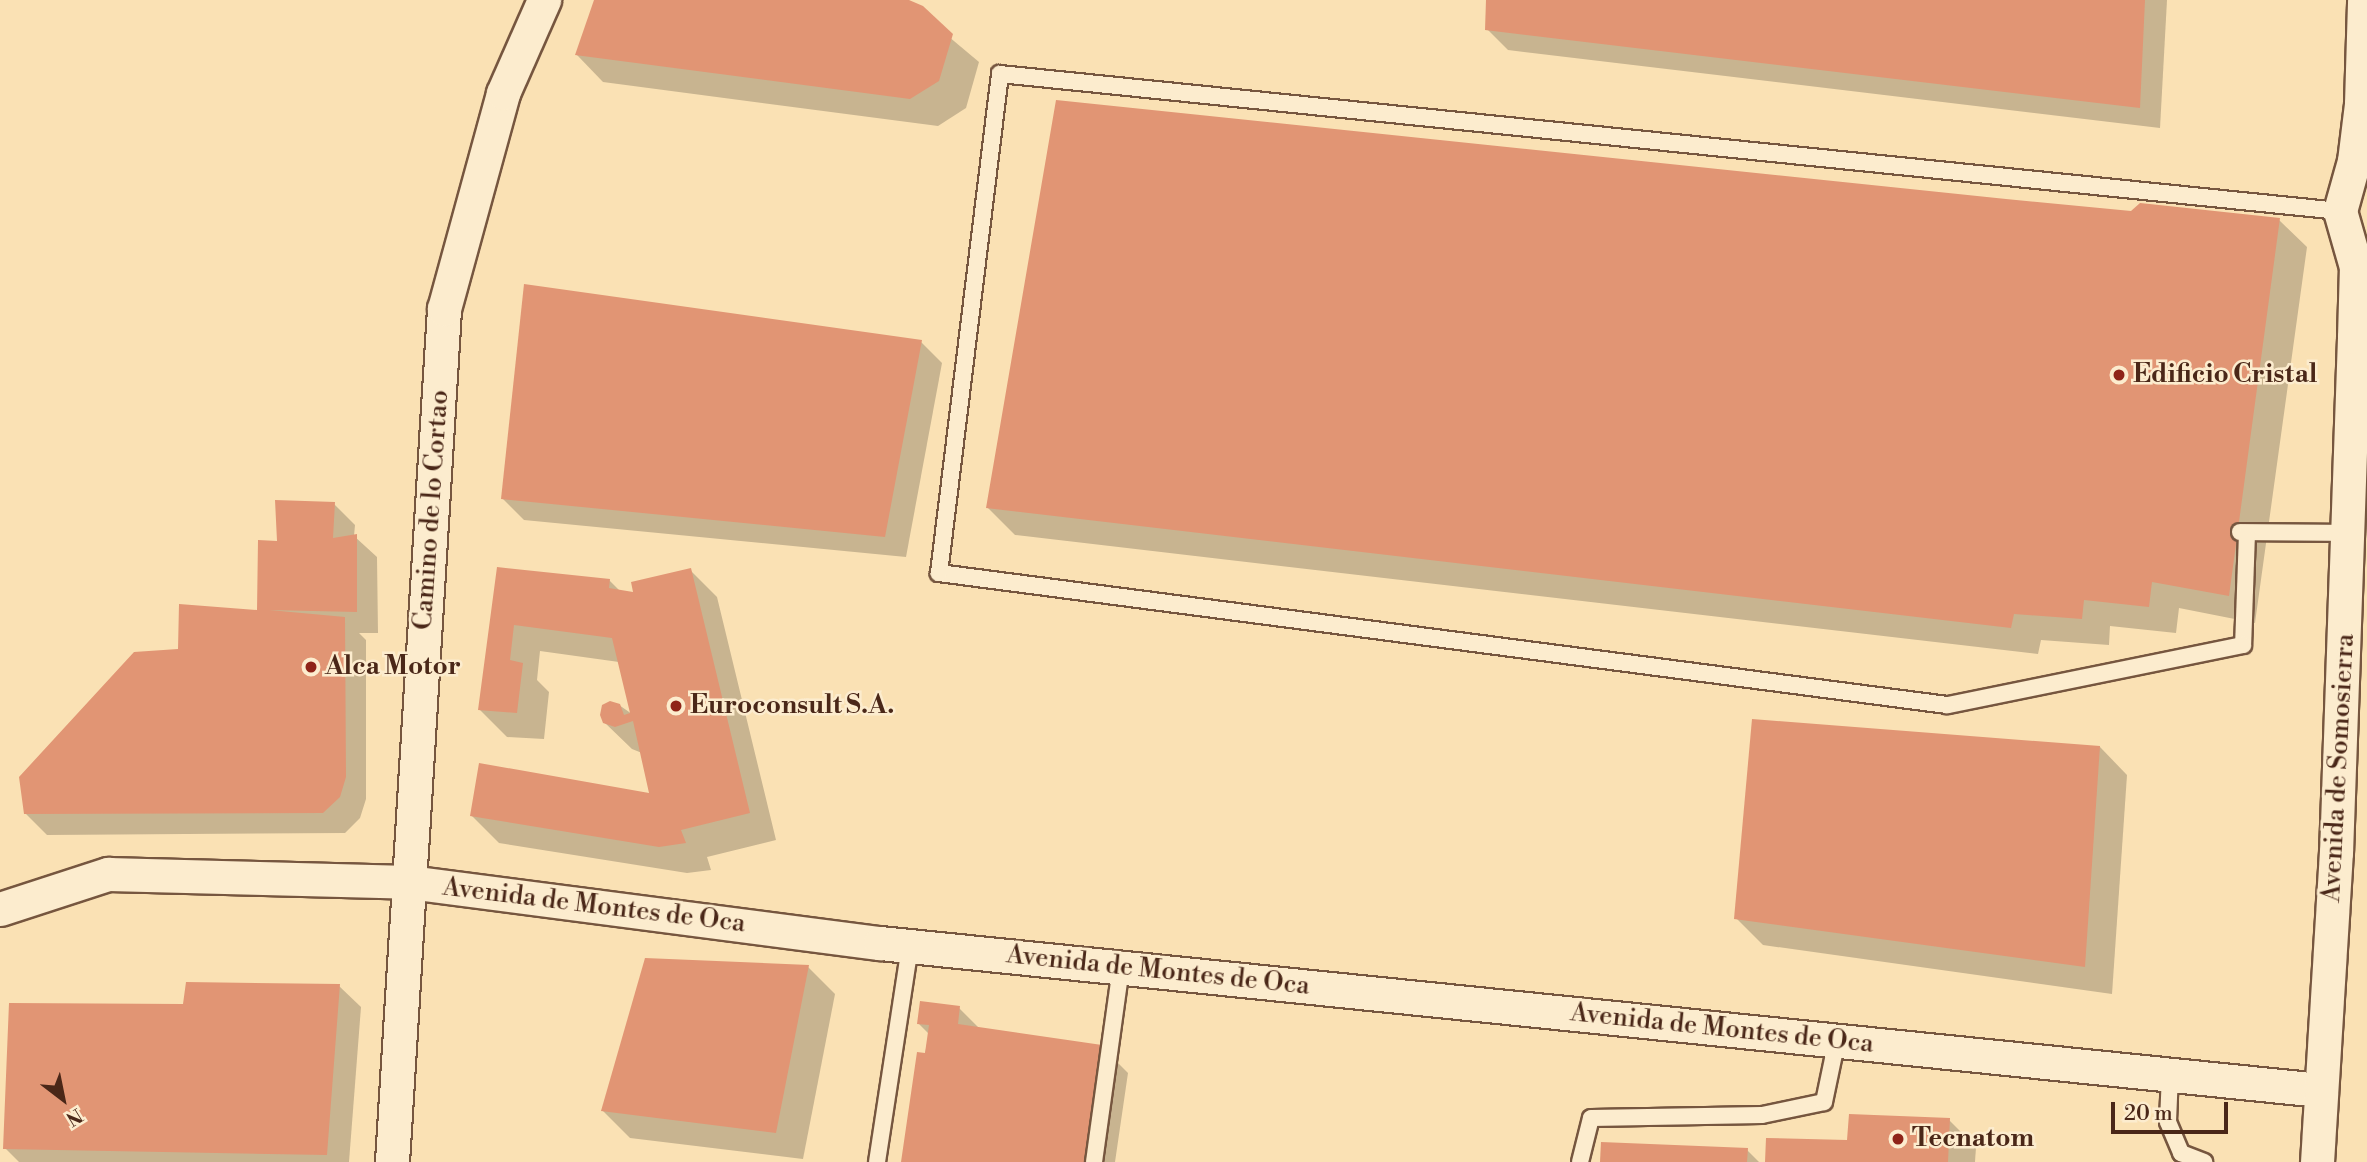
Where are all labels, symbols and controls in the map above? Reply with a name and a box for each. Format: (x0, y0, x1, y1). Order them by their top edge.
place label: Edificio Cristal (2133, 359, 2317, 391)
marker: Edificio Cristal (2111, 367, 2127, 383)
street label: Camino de lo Cortao (408, 389, 456, 631)
street label: Avenida de Somosierra (2316, 633, 2362, 903)
place label: Alca Motor (325, 651, 461, 683)
marker: Alca Motor (303, 659, 319, 675)
place label: Euroconsult S.A. (690, 690, 894, 722)
marker: Euroconsult S.A. (668, 698, 684, 714)
street label: Avenida de Montes de Oca (441, 872, 747, 940)
street label: Avenida de Montes de Oca (1005, 940, 1311, 1002)
street label: Avenida de Montes de Oca (1569, 998, 1875, 1060)
north arrow (28, 1064, 98, 1134)
scale bar (2115, 1088, 2232, 1132)
text: 20 m (2124, 1101, 2173, 1127)
text: N (61, 1103, 87, 1131)
place label: Tecnatom (1912, 1123, 2034, 1155)
marker: Tecnatom (1890, 1131, 1906, 1147)

